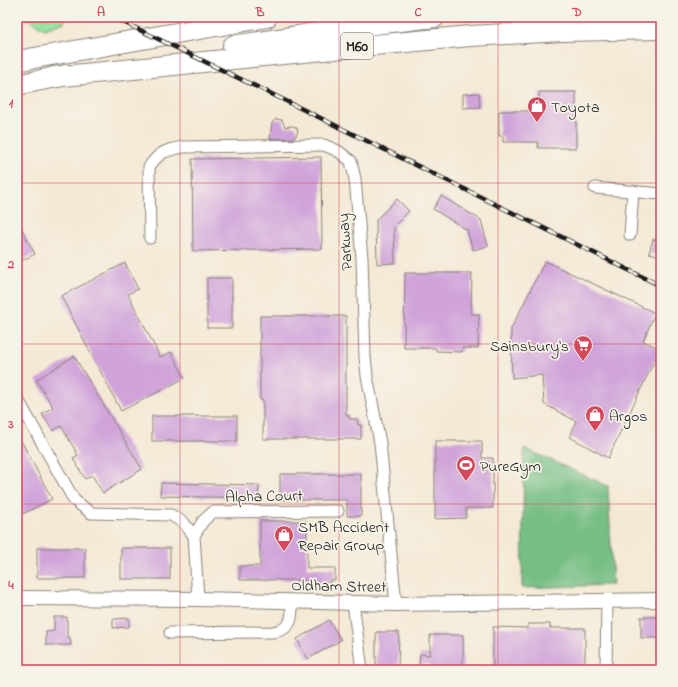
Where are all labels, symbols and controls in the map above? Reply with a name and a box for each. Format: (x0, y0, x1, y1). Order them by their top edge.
text: A (97, 3, 105, 22)
text: B (255, 3, 265, 22)
text: C (414, 3, 422, 22)
text: D (571, 3, 582, 22)
road number: M60 (341, 33, 373, 59)
text: 1 (9, 94, 14, 113)
shop icon: Toyota (526, 95, 548, 123)
place label: Toyota (551, 96, 600, 120)
street label: Parkway (332, 213, 360, 271)
text: 2 (7, 255, 15, 274)
supermarket icon: Sainsbury's (572, 334, 594, 362)
place label: Sainsbury's (490, 335, 569, 359)
shop icon: Argos (584, 404, 606, 432)
place label: Argos (609, 405, 647, 429)
text: 3 (7, 415, 14, 434)
sports icon: PureGym (455, 454, 477, 482)
place label: PureGym (480, 455, 541, 479)
street label: Alpha Court (225, 484, 304, 510)
place label: SMB Accident Repair Group (298, 516, 390, 558)
shop icon: SMB Accident Repair Group (273, 524, 295, 552)
street label: Oldham Street (291, 574, 387, 600)
text: 4 (7, 576, 14, 595)

